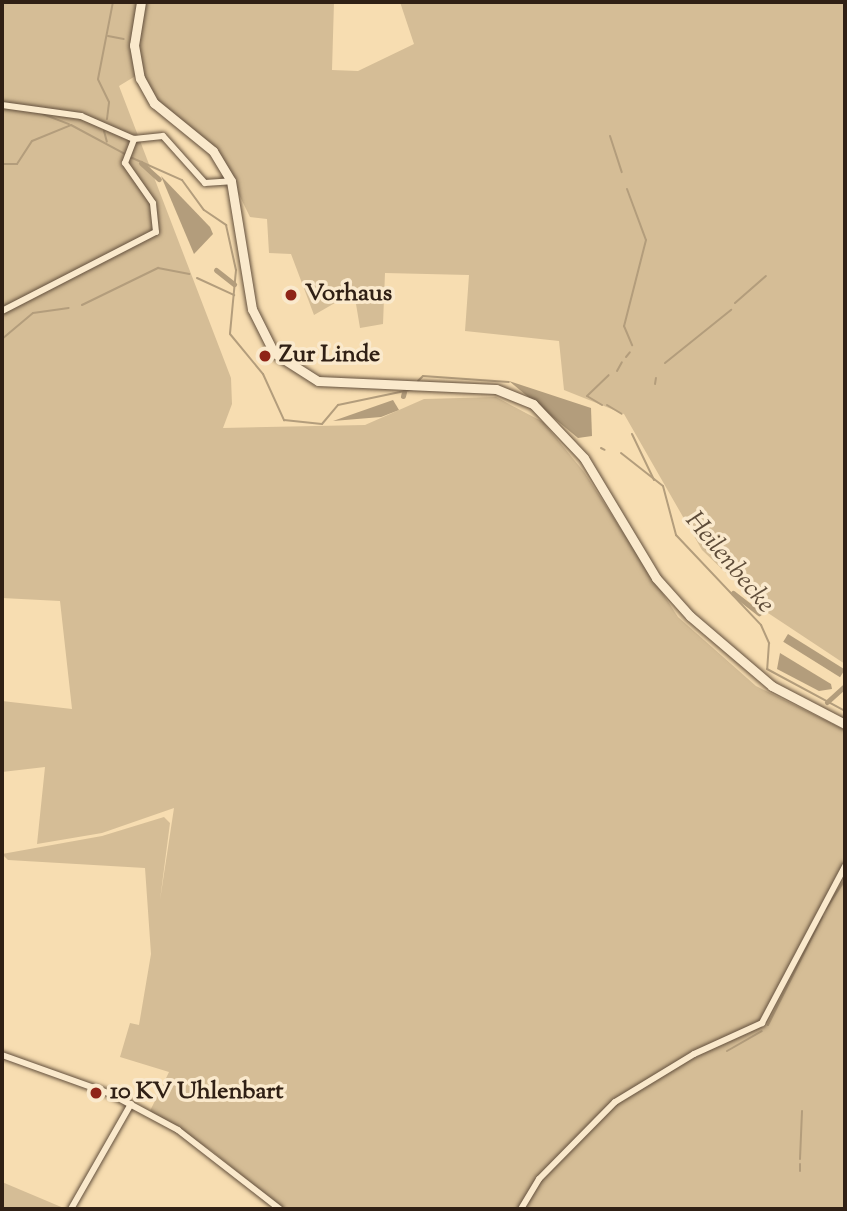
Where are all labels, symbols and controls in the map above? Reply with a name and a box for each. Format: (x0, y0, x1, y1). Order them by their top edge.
place label: Vorhaus (305, 281, 392, 309)
marker: Vorhaus (283, 287, 299, 303)
place label: Zur Linde (279, 342, 380, 370)
marker: Zur Linde (257, 348, 273, 364)
water label: Heilenbecke (678, 506, 780, 620)
place label: 10 KV Uhlenbart (110, 1079, 283, 1107)
marker: 10 KV Uhlenbart (88, 1085, 104, 1101)

